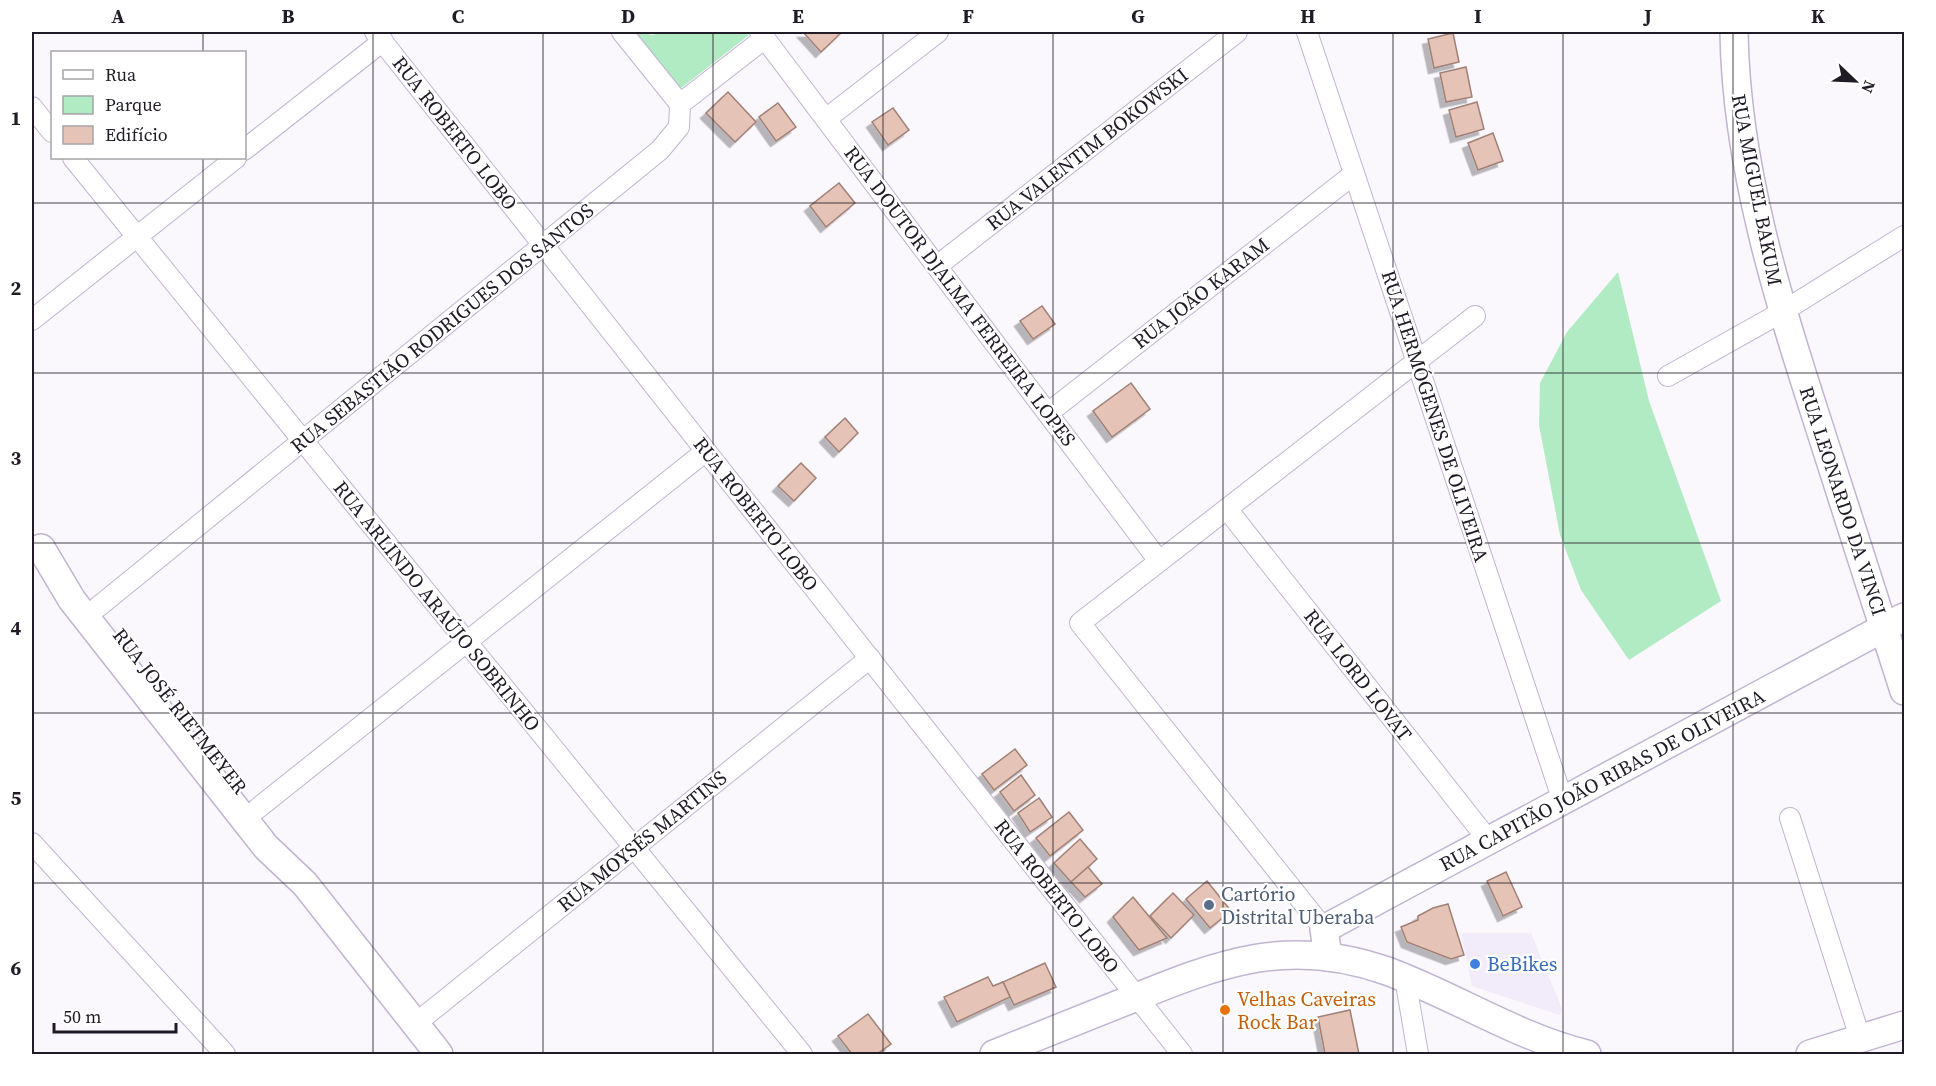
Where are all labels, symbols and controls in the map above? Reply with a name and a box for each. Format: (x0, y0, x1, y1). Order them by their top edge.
text: A (111, 2, 125, 30)
text: B (281, 2, 295, 30)
text: C (452, 2, 464, 30)
text: D (621, 2, 635, 30)
text: E (792, 2, 804, 30)
text: F (962, 2, 974, 30)
text: G (1131, 2, 1145, 30)
text: H (1300, 2, 1316, 30)
text: I (1474, 2, 1482, 30)
text: J (1642, 2, 1652, 30)
text: K (1811, 2, 1825, 30)
street label: RUA ROBERTO LOBO (386, 50, 524, 216)
legend (51, 51, 246, 159)
north arrow (1825, 51, 1885, 111)
street label: RUA VALENTIM BOKOWSKI (980, 61, 1194, 237)
text: Rua (105, 62, 137, 87)
text: N (1856, 77, 1881, 97)
text: Parque (105, 92, 162, 117)
street label: RUA MIGUEL BAKUM (1725, 92, 1789, 288)
text: 1 (11, 104, 21, 132)
text: Edifício (105, 122, 168, 147)
street label: RUA DOUTOR DJALMA FERREIRA LOPES (838, 140, 1082, 452)
street label: RUA SEBASTIÃO RODRIGUES DOS SANTOS (284, 197, 600, 459)
street label: RUA JOÃO KARAM (1127, 231, 1275, 355)
street label: RUA HERMÓGENES DE OLIVEIRA (1374, 266, 1496, 566)
text: 2 (11, 274, 22, 302)
street label: RUA LEONARDO DA VINCI (1793, 383, 1893, 619)
street label: RUA ROBERTO LOBO (687, 431, 825, 597)
text: 3 (11, 444, 22, 472)
street label: RUA ARLINDO ARAÚJO SOBRINHO (327, 475, 547, 737)
street label: RUA LORD LOVAT (1298, 603, 1418, 747)
text: 4 (11, 614, 22, 642)
street label: RUA JOSÉ RIETMEYER (106, 622, 254, 800)
street label: RUA CAPITÃO JOÃO RIBAS DE OLIVEIRA (1434, 682, 1770, 878)
street label: RUA MOYSÉS MARTINS (551, 764, 733, 918)
text: 5 (11, 784, 22, 812)
street label: RUA ROBERTO LOBO (988, 813, 1126, 979)
place label: Cartório Distrital Uberaba (1221, 880, 1375, 931)
marker: Cartório Distrital Uberaba (1202, 898, 1216, 912)
place label: BeBikes (1487, 950, 1558, 978)
text: 6 (11, 954, 22, 982)
marker: BeBikes (1468, 957, 1482, 971)
place label: Velhas Caveiras Rock Bar (1237, 985, 1376, 1036)
scale bar (54, 996, 176, 1034)
marker: Velhas Caveiras Rock Bar (1218, 1003, 1232, 1017)
text: 50 m (63, 1004, 101, 1029)

